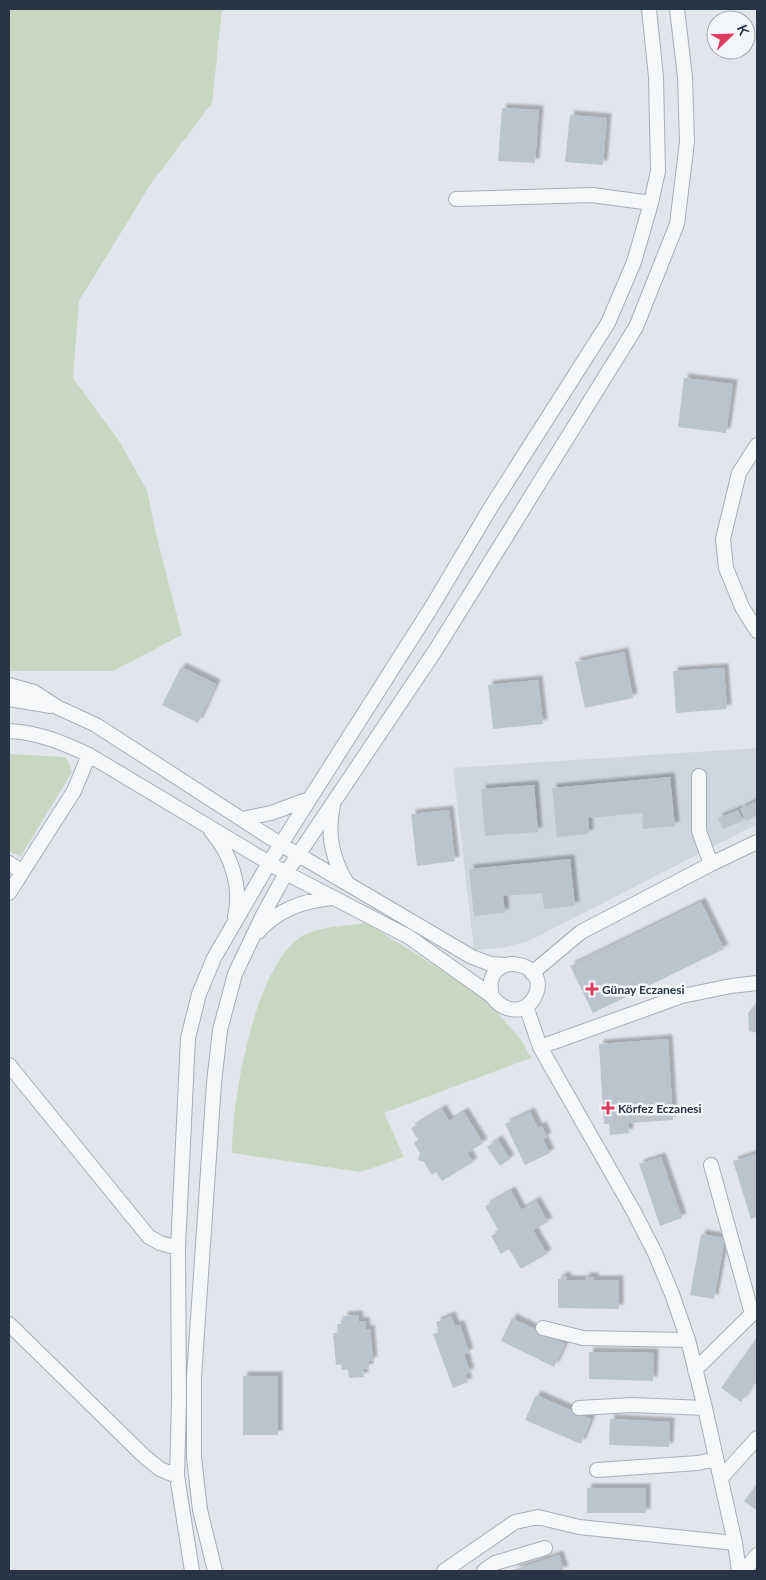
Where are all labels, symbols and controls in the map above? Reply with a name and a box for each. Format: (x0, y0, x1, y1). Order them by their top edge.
north arrow (706, 10, 756, 60)
text: K (734, 22, 753, 38)
place label: Günay Eczanesi (602, 982, 685, 997)
marker: Günay Eczanesi (586, 983, 598, 995)
place label: Körfez Eczanesi (618, 1101, 702, 1116)
marker: Körfez Eczanesi (602, 1102, 614, 1114)

